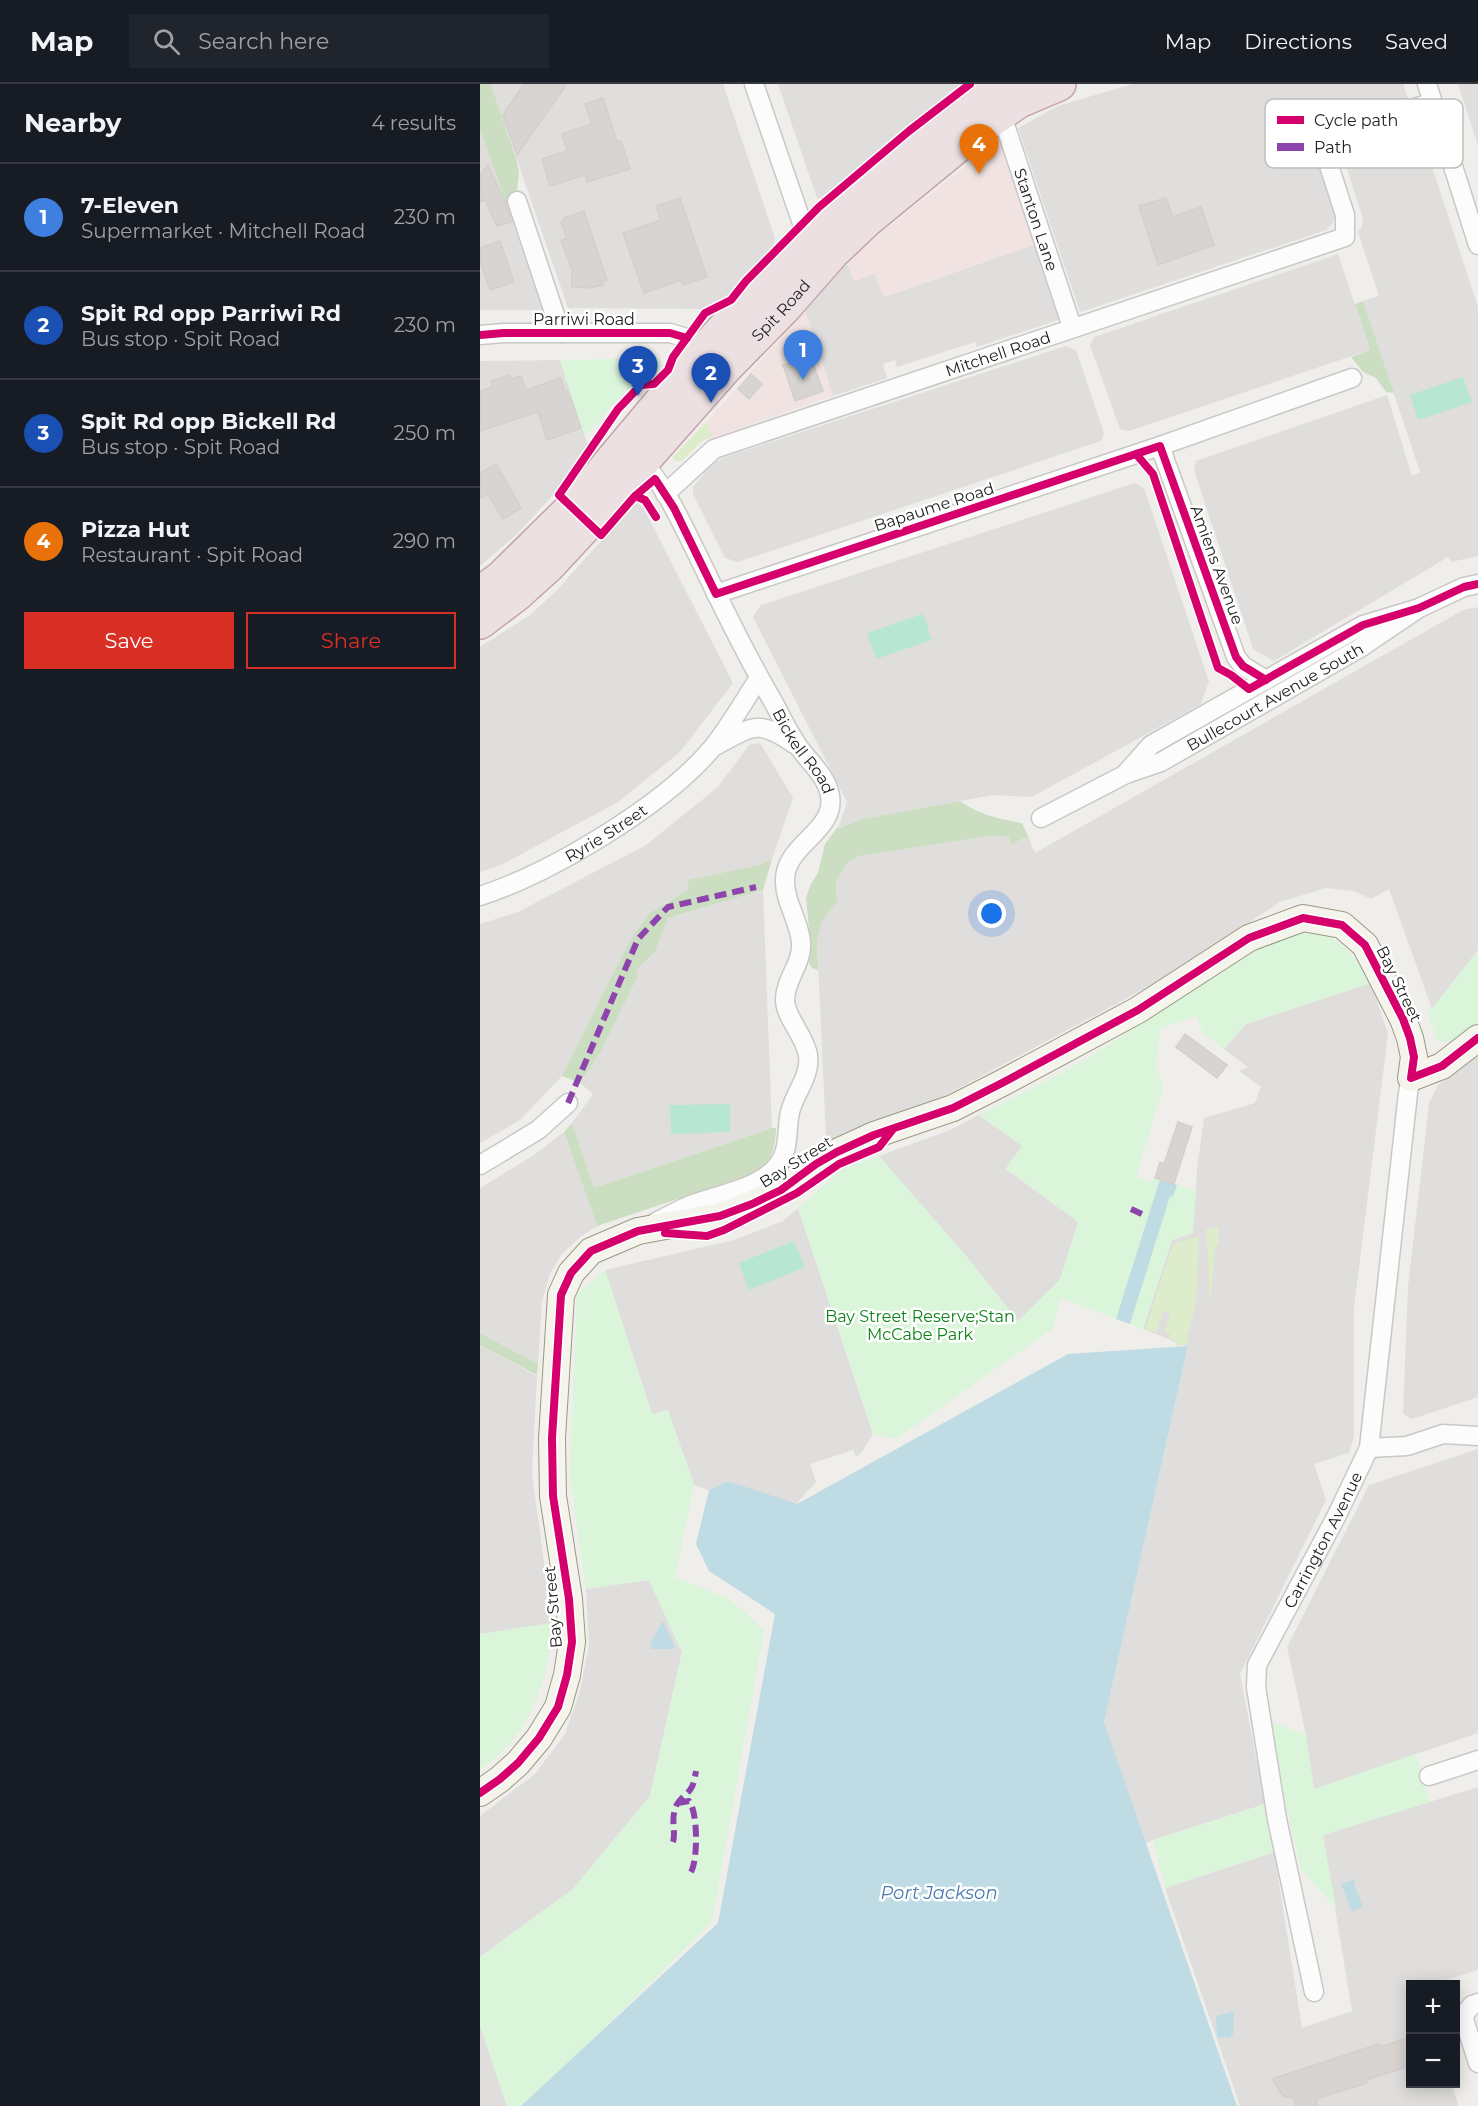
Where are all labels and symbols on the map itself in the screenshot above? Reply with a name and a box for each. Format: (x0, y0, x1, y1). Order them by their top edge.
legend (1265, 99, 1463, 168)
text: Cycle path (1314, 111, 1398, 130)
pin: 4 (960, 124, 998, 174)
text: Path (1314, 138, 1352, 157)
street label: Stanton Lane (1010, 166, 1062, 273)
street label: Spit Road (747, 276, 814, 345)
street label: Parriwi Road (533, 310, 635, 329)
street label: Mitchell Road (943, 327, 1053, 380)
pin: 1 (784, 330, 822, 380)
pin: 3 (618, 346, 658, 396)
pin: 2 (692, 354, 730, 403)
street label: Bapaume Road (872, 479, 996, 535)
street label: Amiens Avenue (1187, 503, 1247, 627)
street label: Bullecourt Avenue South (1183, 639, 1367, 755)
street label: Bickell Road (769, 705, 839, 796)
street label: Ryrie Street (561, 800, 651, 866)
your location (977, 899, 1006, 928)
street label: Bay Street (1372, 943, 1426, 1026)
street label: Bay Street (756, 1132, 836, 1192)
park label: Bay Street Reserve;Stan McCabe Park (825, 1307, 1015, 1344)
street label: Carrington Avenue (1280, 1469, 1366, 1611)
street label: Bay Street (540, 1565, 566, 1649)
water label: Port Jackson (880, 1882, 998, 1904)

